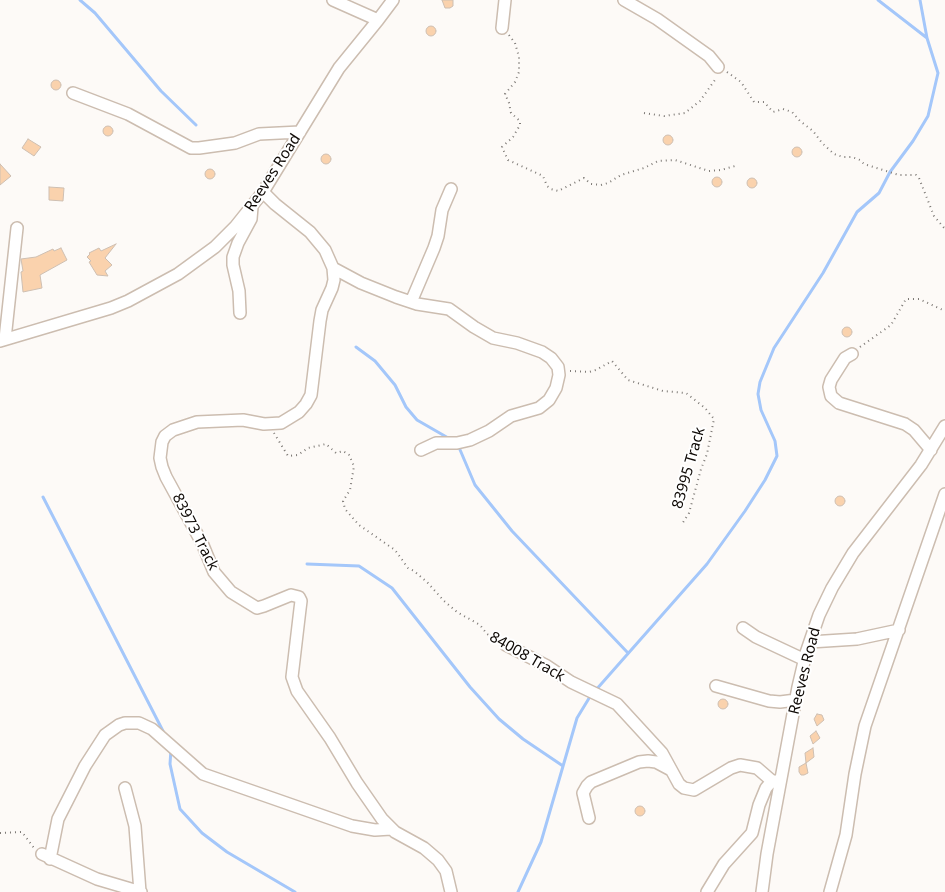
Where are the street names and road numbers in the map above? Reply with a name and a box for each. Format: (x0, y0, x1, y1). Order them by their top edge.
street label: Reeves Road (241, 131, 305, 215)
street label: 83995 Track (669, 425, 709, 511)
street label: 83973 Track (168, 491, 222, 573)
street label: Reeves Road (785, 626, 825, 716)
street label: 84008 Track (486, 628, 568, 686)

